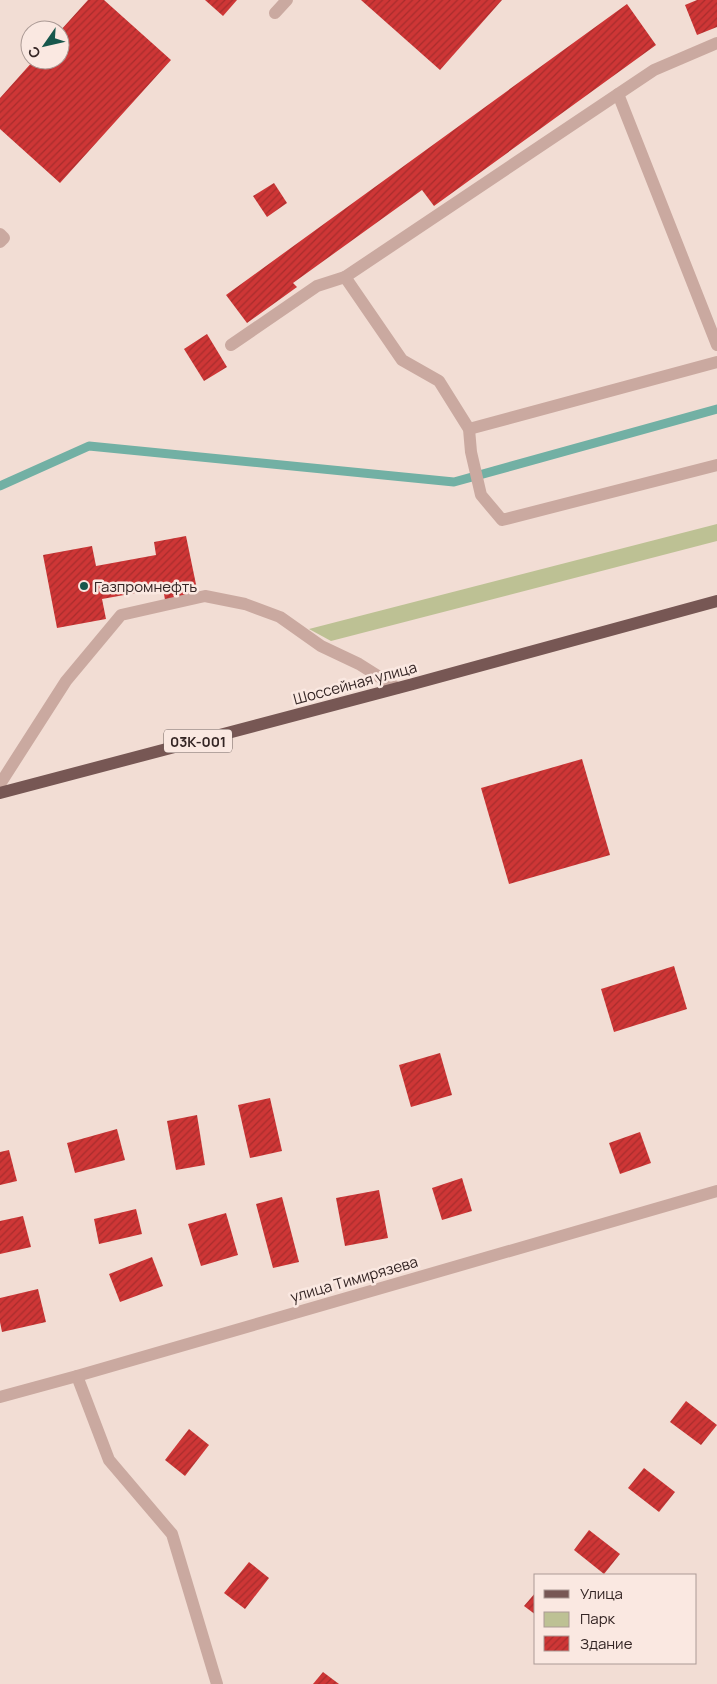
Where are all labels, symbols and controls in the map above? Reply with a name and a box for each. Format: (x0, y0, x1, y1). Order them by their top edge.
north arrow (20, 20, 70, 70)
text: С (23, 43, 45, 62)
place label: Газпромнефть (94, 576, 197, 597)
marker: Газпромнефть (78, 580, 90, 592)
street label: Шоссейная улица (291, 656, 419, 710)
road number: 03К-001 (164, 729, 232, 752)
street label: улица Тимирязева (288, 1251, 420, 1307)
legend (534, 1574, 697, 1664)
text: Улица (580, 1583, 623, 1604)
text: Парк (580, 1608, 616, 1629)
text: Здание (580, 1633, 633, 1654)

